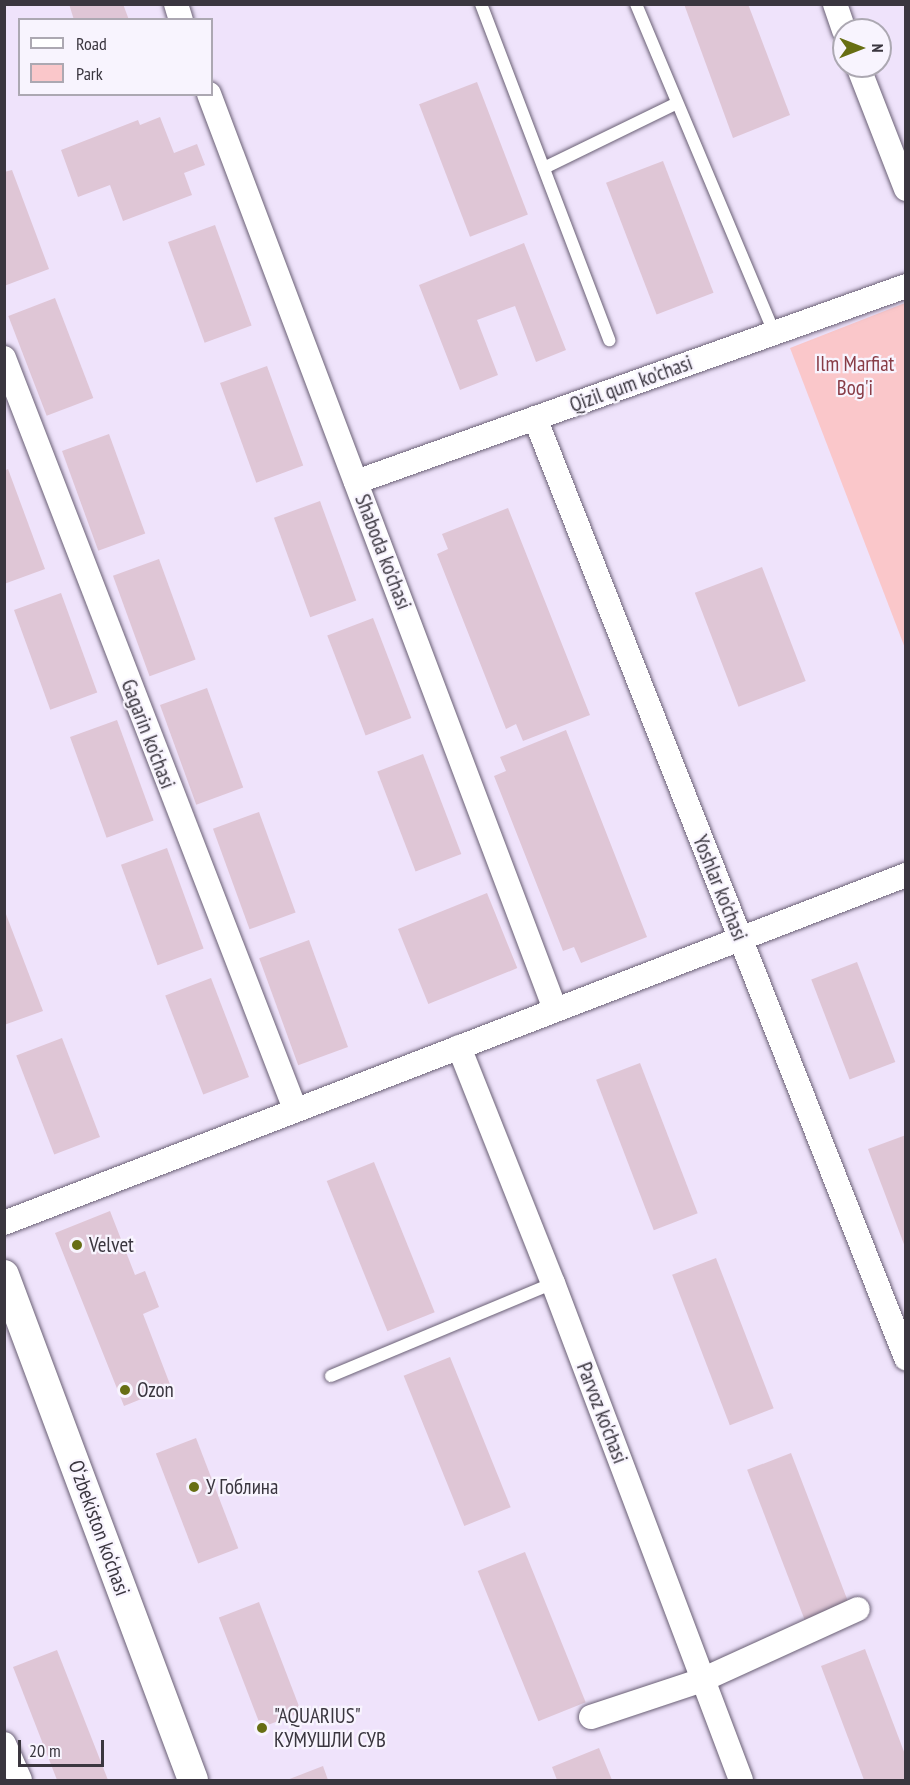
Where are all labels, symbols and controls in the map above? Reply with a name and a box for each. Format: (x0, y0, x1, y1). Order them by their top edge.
legend (18, 18, 213, 96)
north arrow (832, 18, 892, 78)
text: Road (76, 32, 107, 55)
text: N (868, 44, 888, 52)
text: Park (76, 62, 103, 85)
street label: Qizil qum ko'chasi (566, 350, 696, 418)
park label: Ilm Marfiat Bog'i (816, 351, 894, 401)
street label: Shaboda ko'chasi (349, 491, 417, 613)
street label: Gagarin ko'chasi (116, 676, 180, 792)
street label: Yoshlar ko'chasi (687, 831, 753, 945)
place label: Velvet (89, 1232, 134, 1258)
marker: Velvet (70, 1238, 84, 1252)
street label: Parvoz ko'chasi (571, 1359, 633, 1467)
place label: Ozon (137, 1377, 174, 1403)
marker: Ozon (118, 1383, 132, 1397)
street label: O‘zbekiston ko‘chasi (63, 1457, 135, 1599)
place label: У Гоблина (206, 1474, 279, 1500)
marker: У Гоблина (187, 1480, 201, 1494)
place label: "AQUARIUS" КУМУШЛИ СУВ (274, 1703, 386, 1753)
marker: "AQUARIUS" КУМУШЛИ СУВ (255, 1721, 269, 1735)
scale bar (21, 1728, 106, 1766)
text: 20 m (29, 1739, 61, 1762)

